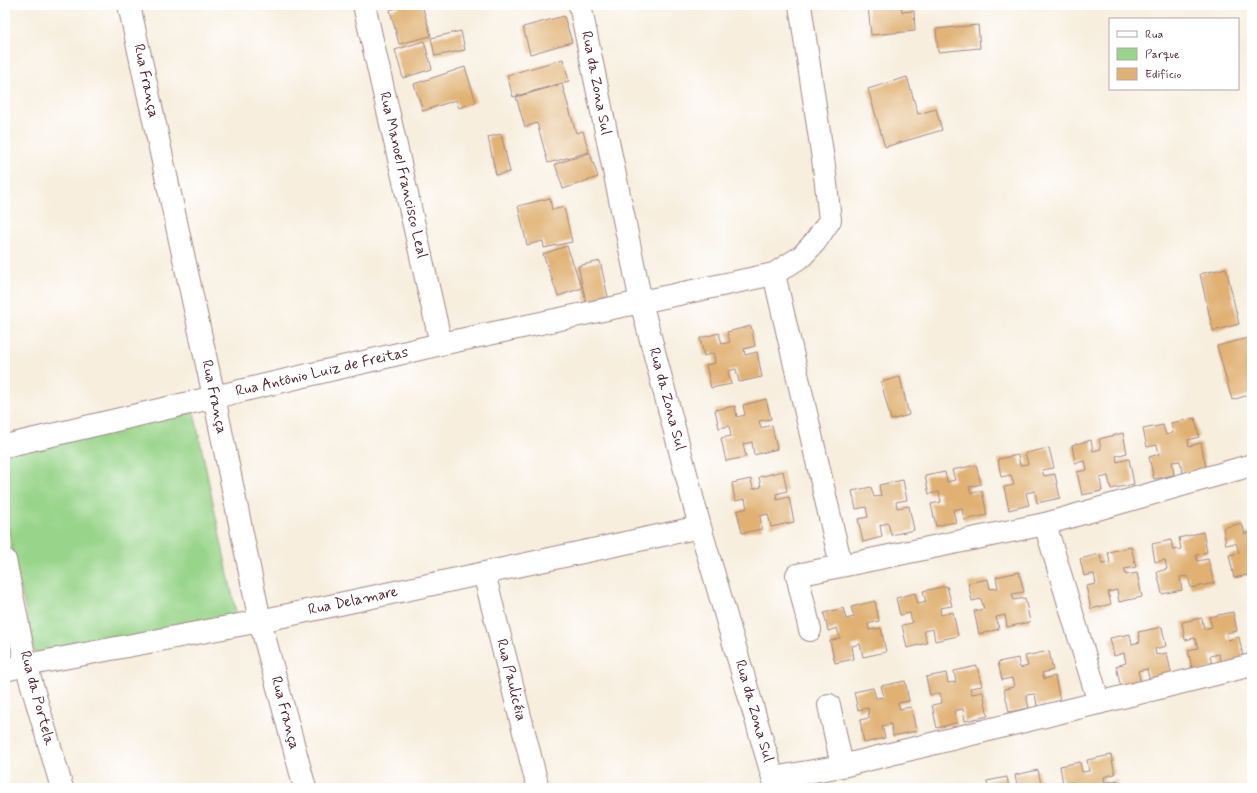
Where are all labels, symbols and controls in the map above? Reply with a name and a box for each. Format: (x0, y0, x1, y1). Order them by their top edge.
legend (1109, 18, 1239, 90)
text: Rua (1145, 27, 1163, 43)
street label: Rua da Zona Sul (576, 29, 616, 137)
street label: Rua França (128, 42, 164, 120)
text: Parque (1145, 47, 1180, 63)
text: Edifício (1145, 67, 1181, 83)
street label: Rua Manoel Francisco Leal (374, 90, 432, 260)
street label: Rua Antônio Luiz de Freitas (234, 342, 411, 402)
street label: Rua da Zona Sul (644, 345, 690, 453)
street label: Rua França (196, 358, 232, 436)
street label: Rua Delamare (306, 582, 400, 620)
street label: Rua Paulicéia (491, 637, 531, 723)
street label: Rua da Portela (15, 649, 59, 748)
street label: Rua da Zona Sul (730, 658, 778, 765)
street label: Rua França (266, 674, 304, 752)

